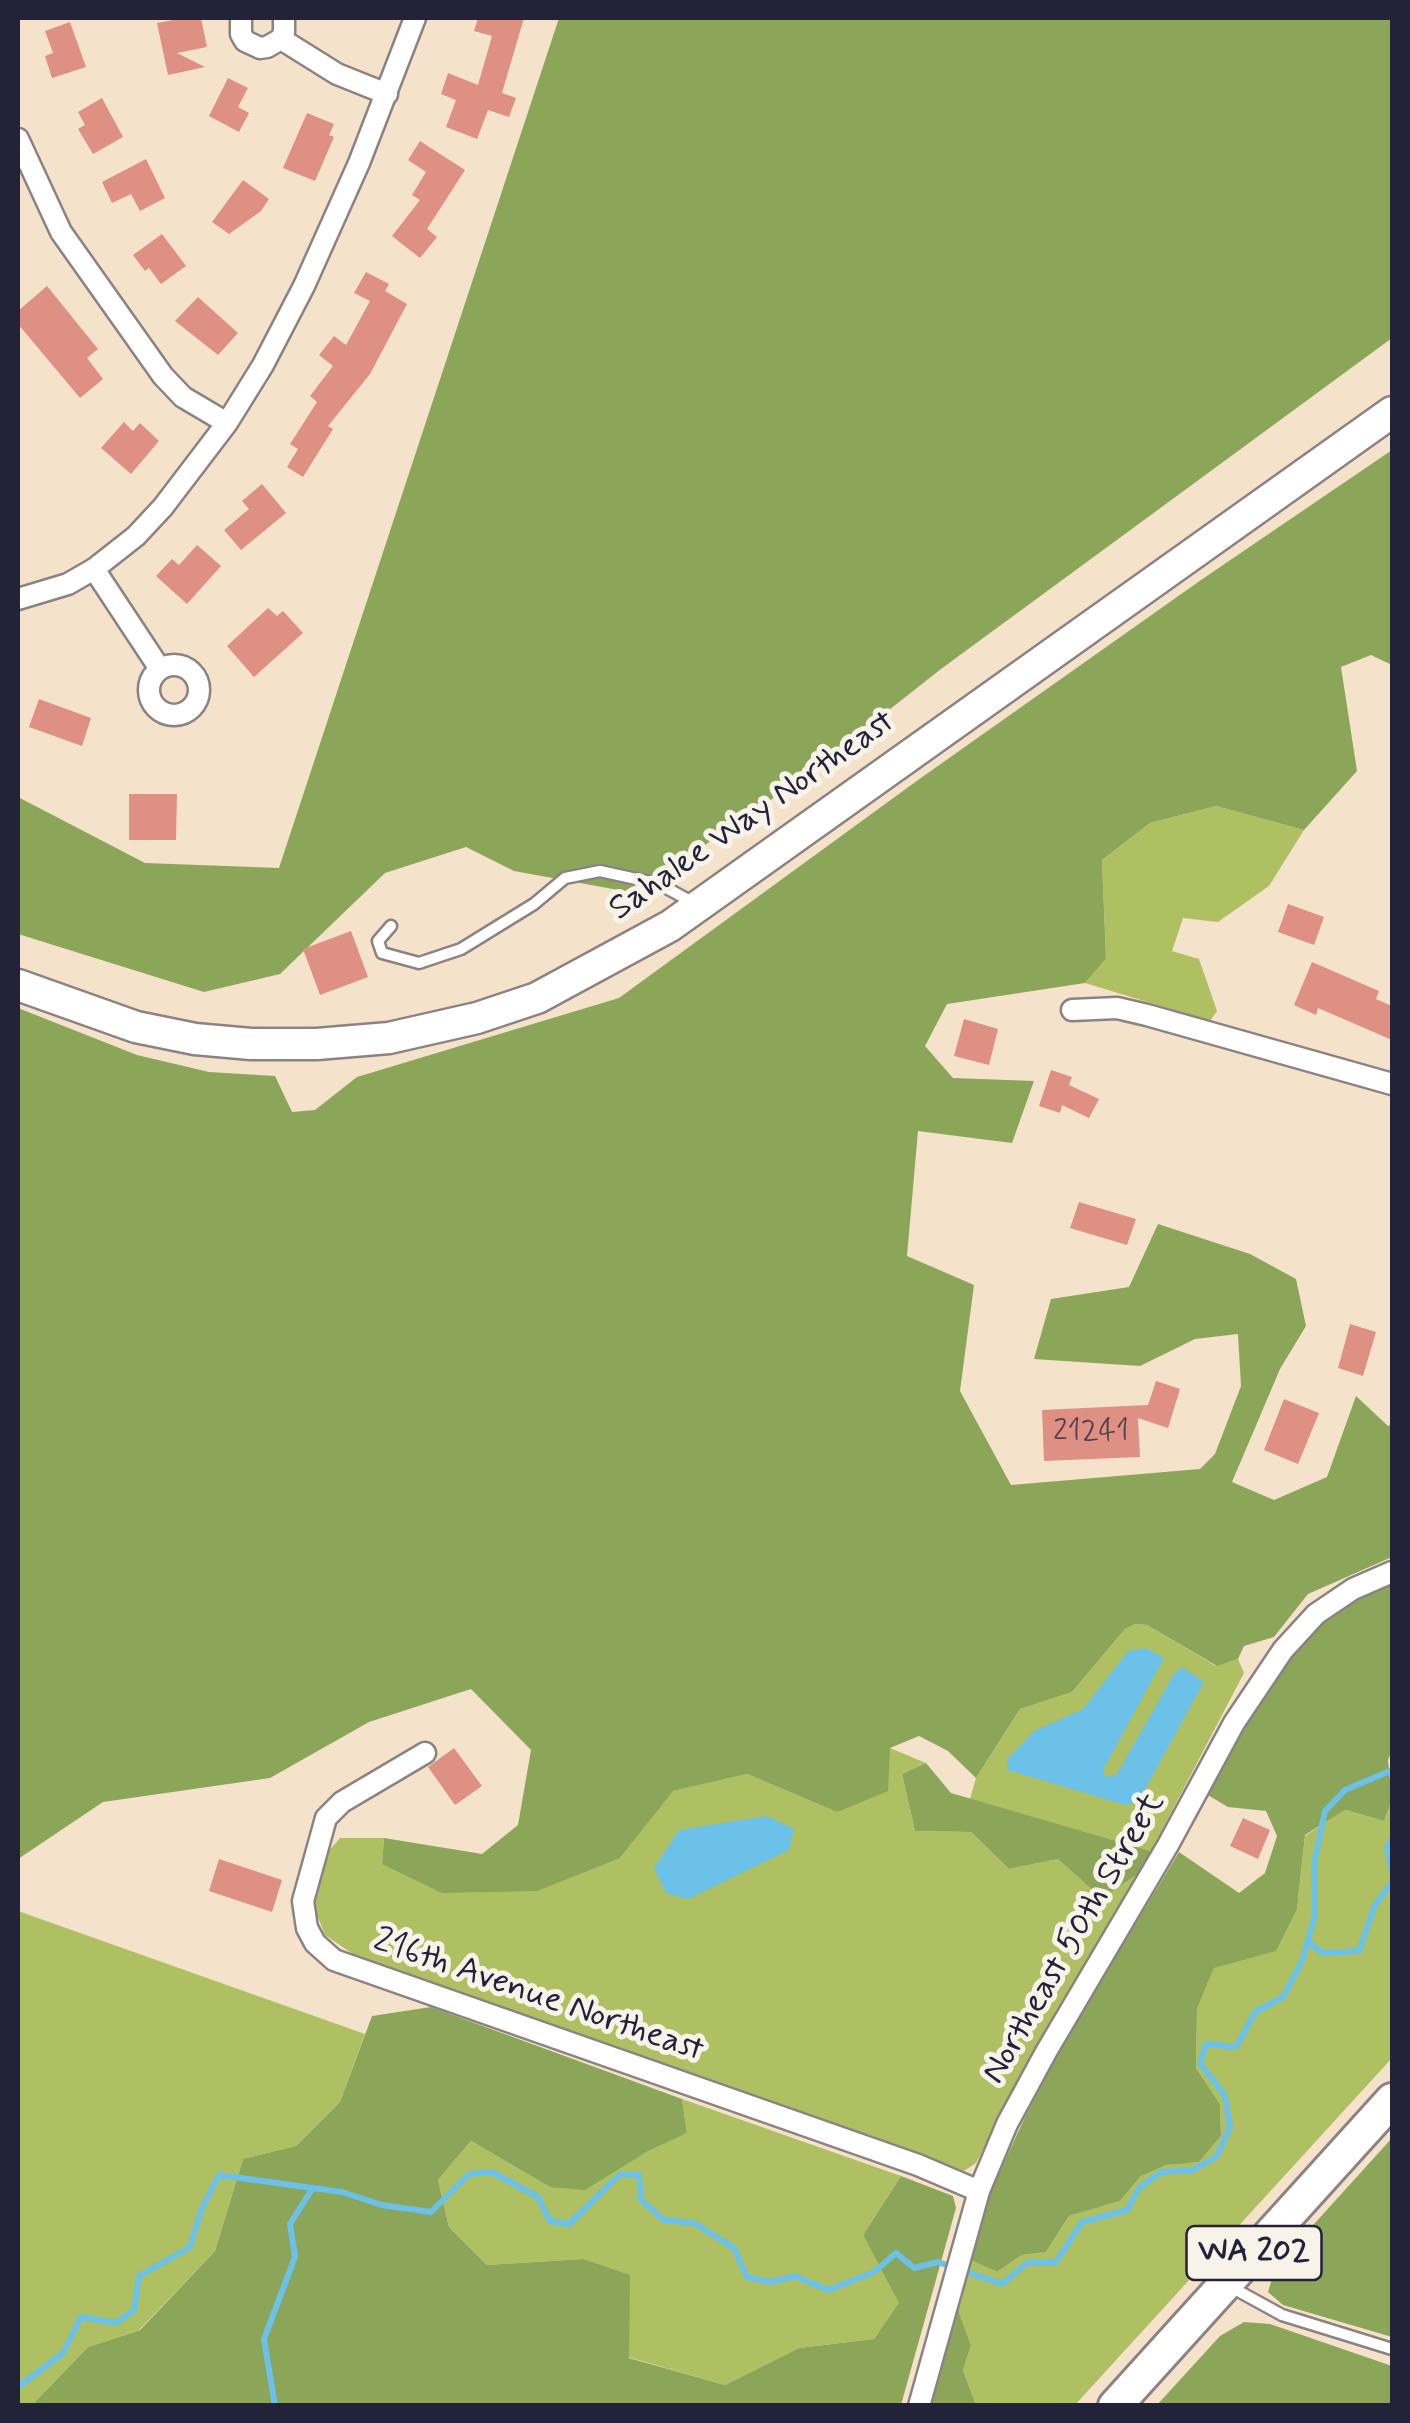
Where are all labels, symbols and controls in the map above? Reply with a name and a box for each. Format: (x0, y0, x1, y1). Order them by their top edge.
street label: Sahalee Way Northeast (602, 702, 904, 932)
house number: 21241 (1053, 1415, 1129, 1451)
street label: Northeast 50th Street (974, 1786, 1176, 2092)
street label: 216th Avenue Northeast (367, 1921, 709, 2073)
road number: WA 202 (1186, 2226, 1322, 2280)

